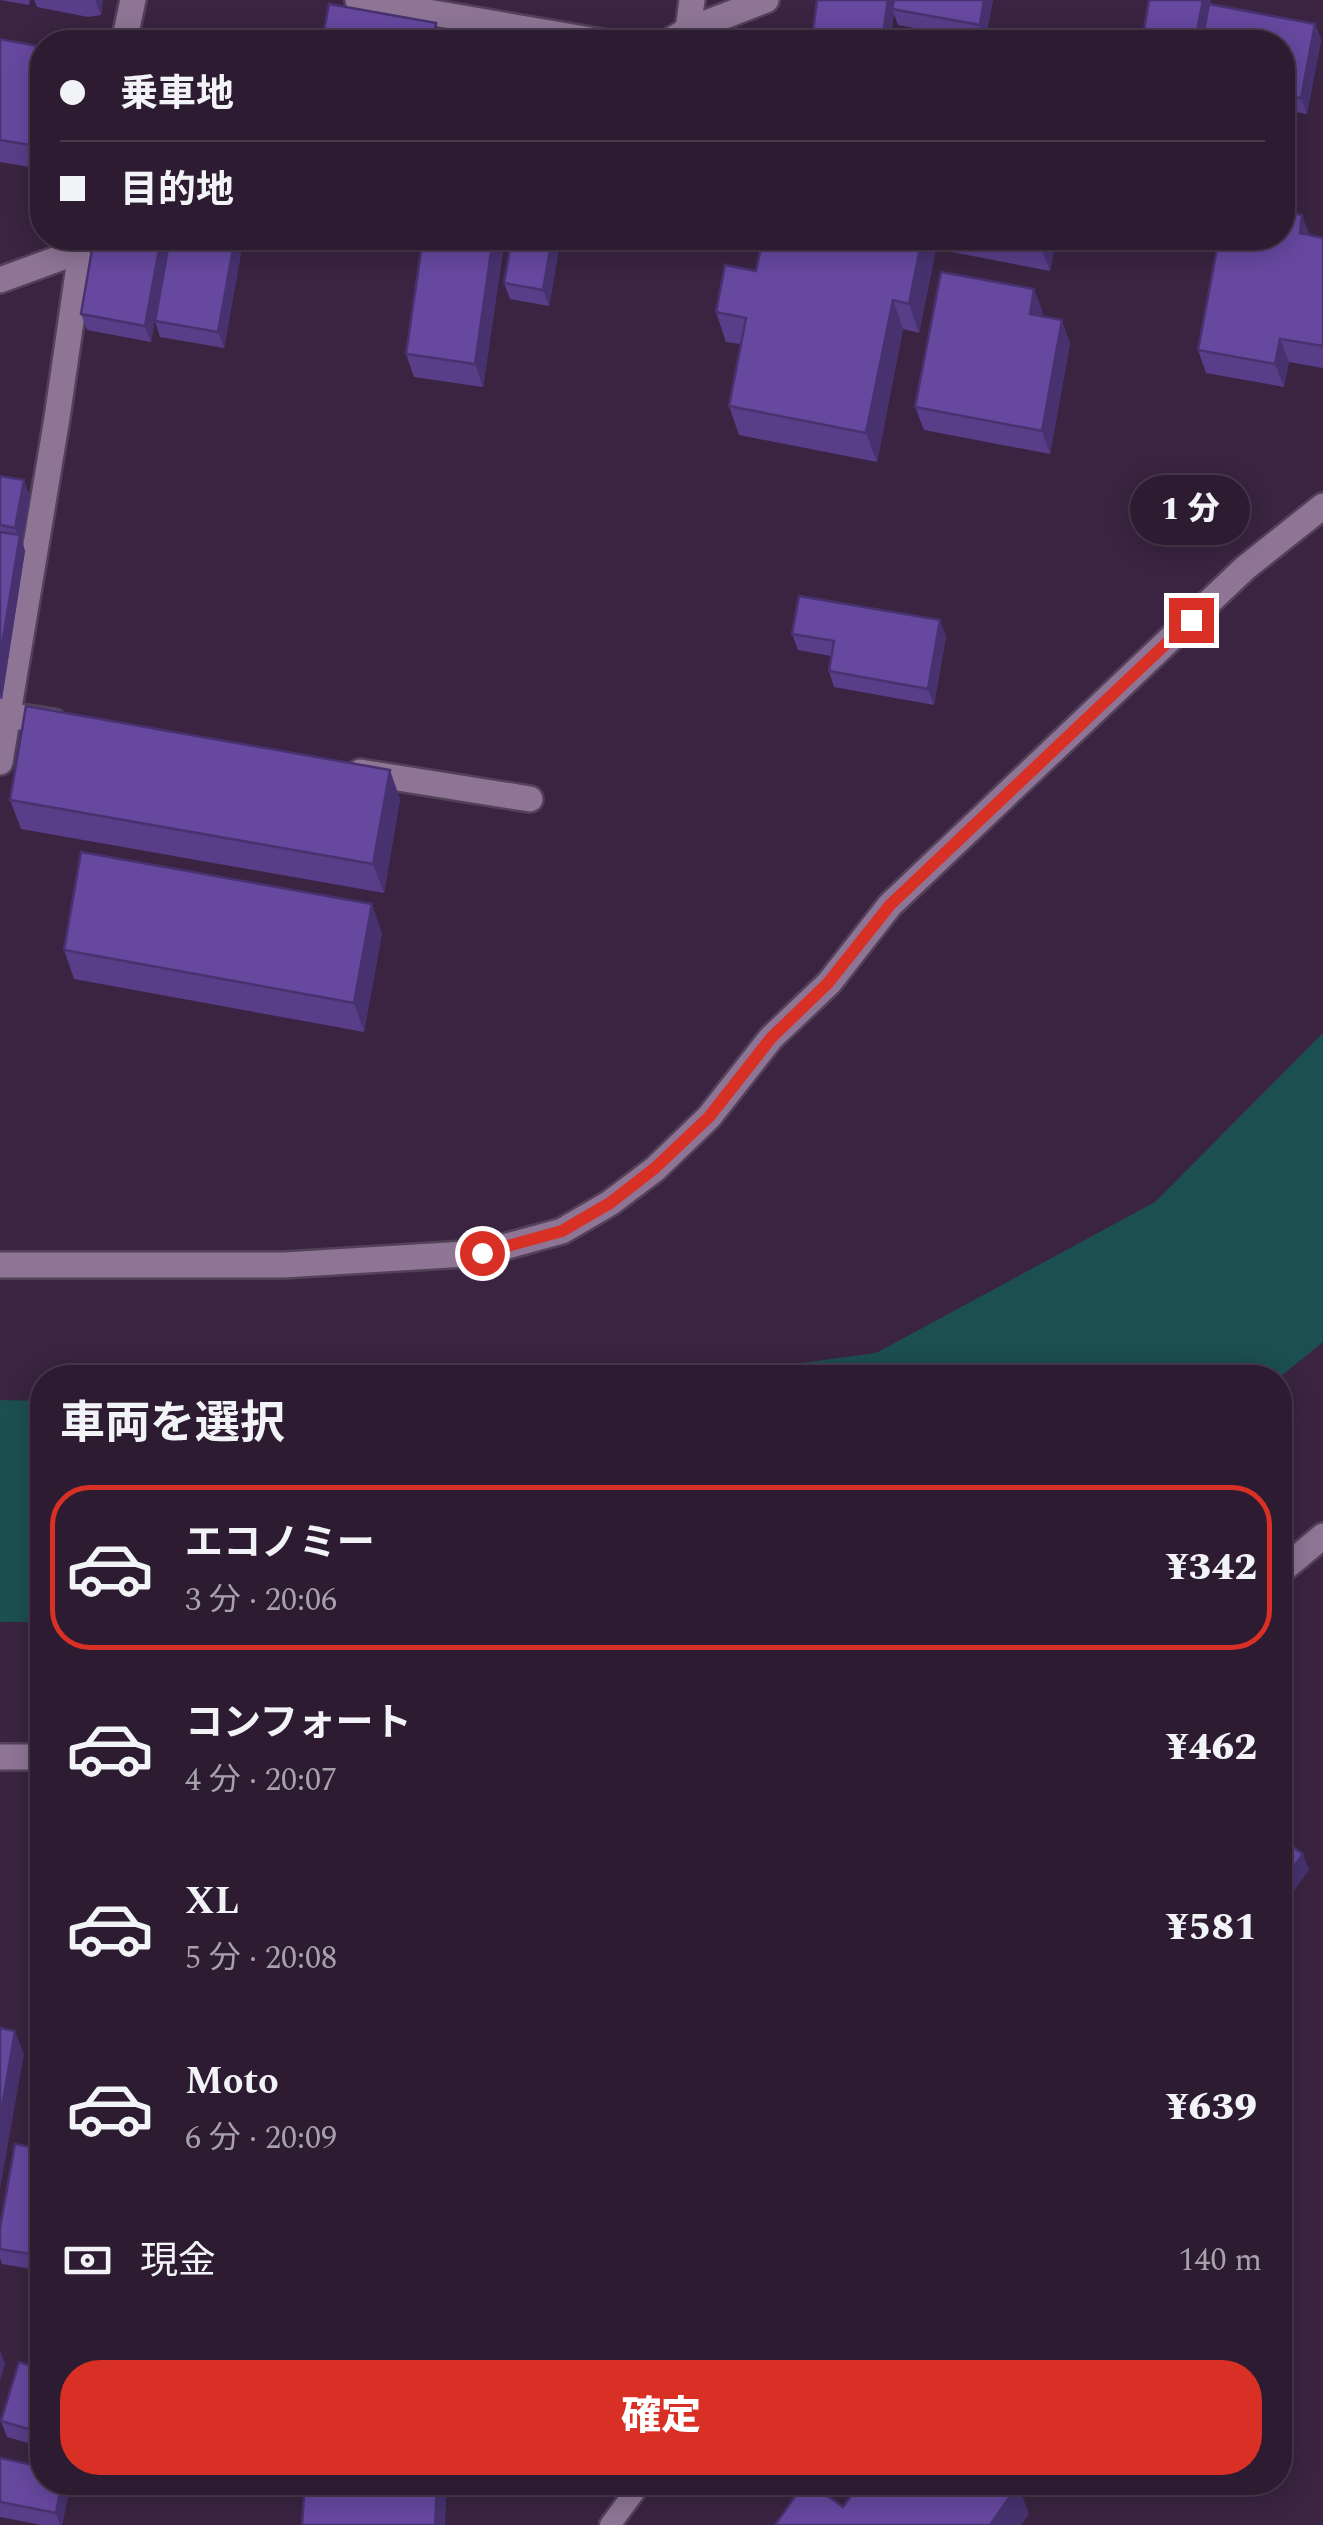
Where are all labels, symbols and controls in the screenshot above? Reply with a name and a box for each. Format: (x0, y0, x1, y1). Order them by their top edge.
text: 乗車地 (120, 66, 234, 124)
text: 目的地 (120, 162, 234, 220)
callout: 1 分 (1131, 475, 1251, 545)
text: 1 分 (1160, 485, 1220, 534)
route end (1169, 598, 1214, 643)
route start (460, 1231, 505, 1276)
text: 車両を選択 (60, 1390, 285, 1459)
text: エコノミー (185, 1515, 375, 1573)
icon: car (65, 1523, 155, 1613)
text: ¥342 (1166, 1539, 1257, 1597)
text: 3 分 · 20:06 (185, 1576, 337, 1625)
text: コンフォート (185, 1695, 412, 1753)
icon: car (65, 1703, 155, 1793)
text: ¥462 (1166, 1719, 1257, 1777)
text: 4 分 · 20:07 (185, 1756, 337, 1805)
text: XL (185, 1873, 239, 1931)
icon: car (65, 1883, 155, 1973)
text: ¥581 (1166, 1899, 1257, 1957)
text: 5 分 · 20:08 (185, 1934, 337, 1983)
text: Moto (185, 2053, 279, 2111)
icon: car (65, 2063, 155, 2153)
text: ¥639 (1166, 2079, 1257, 2137)
text: 6 分 · 20:09 (185, 2114, 337, 2163)
icon: cash (60, 2233, 115, 2288)
text: 現金 (140, 2233, 216, 2291)
text: 140 m (1178, 2236, 1262, 2285)
button: 確定 (60, 2360, 1262, 2475)

